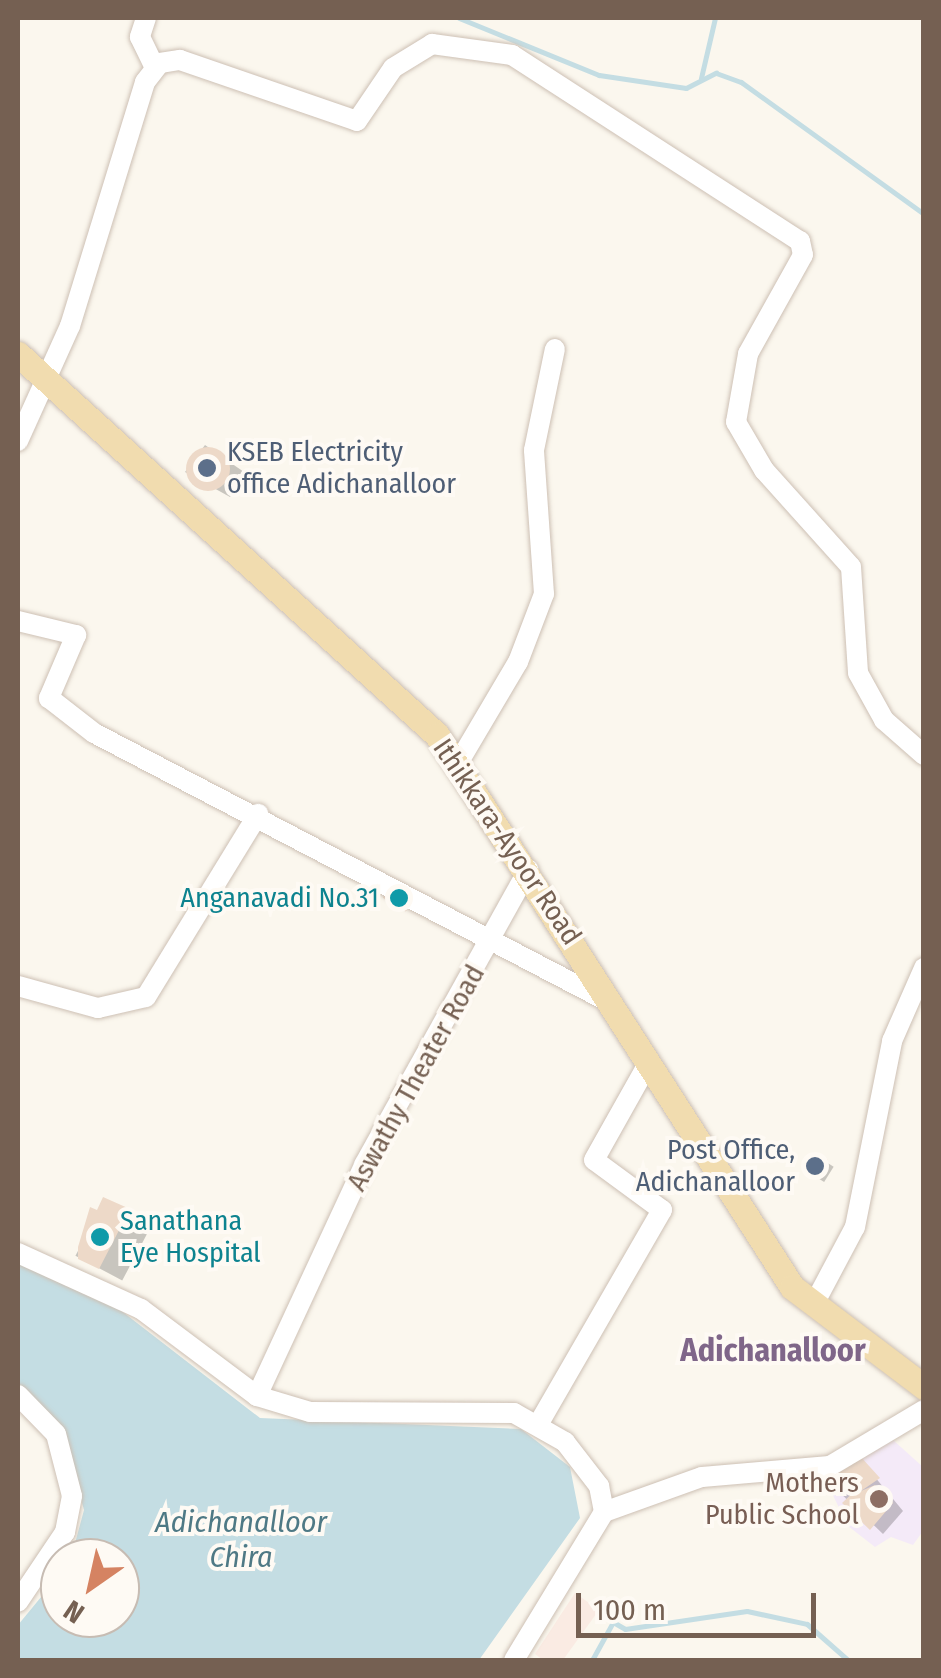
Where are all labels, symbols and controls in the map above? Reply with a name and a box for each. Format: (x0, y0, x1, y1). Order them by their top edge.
place label: KSEB Electricity office Adichanalloor (227, 435, 456, 501)
marker: KSEB Electricity office Adichanalloor (196, 457, 218, 479)
street label: Ithikkara-Ayoor Road (426, 733, 588, 951)
place label: Anganavadi No.31 (180, 881, 379, 915)
marker: Anganavadi No.31 (388, 887, 410, 909)
street label: Aswathy Theater Road (340, 959, 492, 1197)
place label: Post Office, Adichanalloor (636, 1133, 795, 1199)
marker: Post Office, Adichanalloor (804, 1155, 826, 1177)
place label: Sanathana Eye Hospital (120, 1204, 261, 1270)
marker: Sanathana Eye Hospital (89, 1226, 111, 1248)
district label: Adichanalloor (680, 1331, 866, 1369)
place label: Mothers Public School (705, 1466, 859, 1532)
marker: Mothers Public School (868, 1488, 890, 1510)
water label: Adichanalloor Chira (155, 1504, 327, 1574)
north arrow (40, 1538, 140, 1638)
scale bar (581, 1573, 821, 1635)
text: 100 m (593, 1592, 666, 1628)
text: N (58, 1593, 90, 1630)

